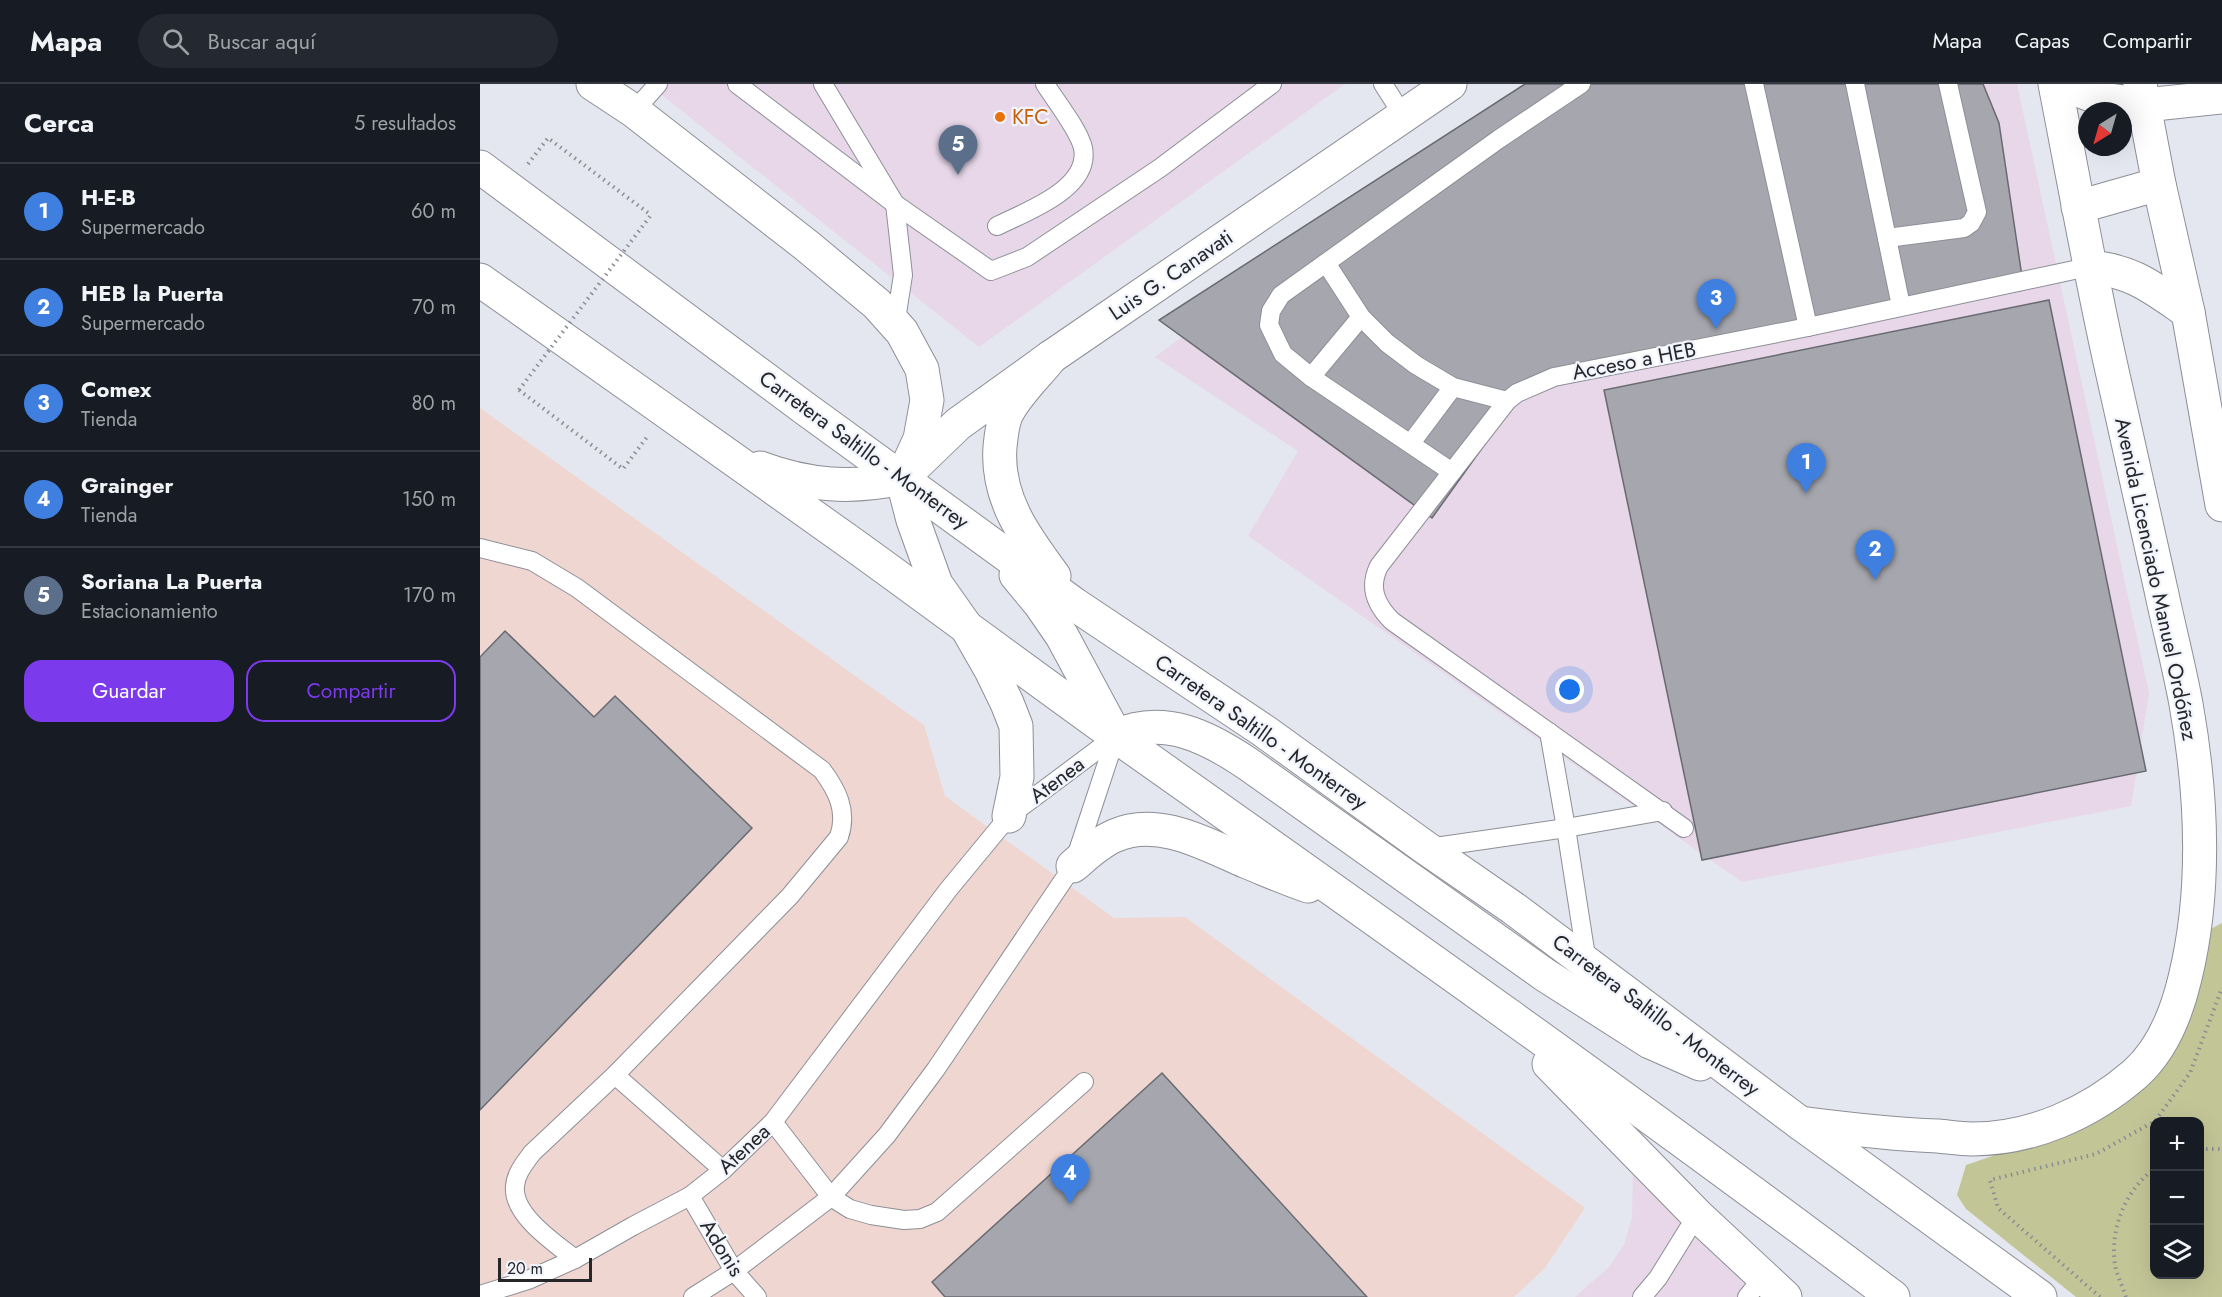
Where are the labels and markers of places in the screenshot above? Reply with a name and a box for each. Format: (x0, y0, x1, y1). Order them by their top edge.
place label: KFC (1012, 102, 1049, 132)
marker: KFC (993, 110, 1007, 124)
pin: 5 (938, 126, 978, 175)
pin: 3 (1696, 280, 1736, 329)
pin: 1 (1786, 444, 1826, 493)
pin: 2 (1856, 530, 1894, 580)
pin: 4 (1050, 1154, 1090, 1204)

